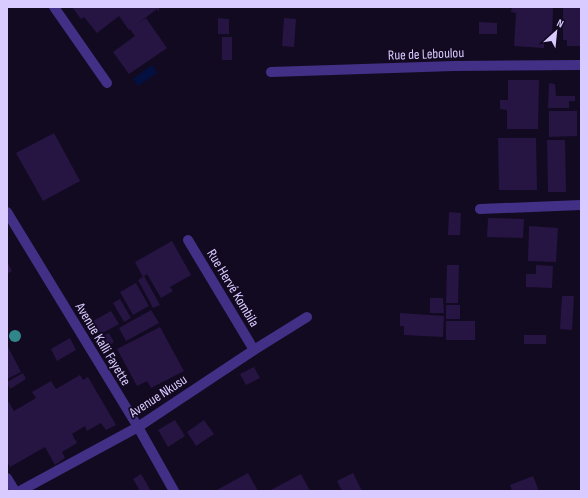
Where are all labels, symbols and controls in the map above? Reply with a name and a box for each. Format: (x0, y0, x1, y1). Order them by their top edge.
north arrow (536, 12, 576, 52)
text: N (555, 16, 566, 31)
street label: Rue de Leboulou (388, 44, 465, 64)
street label: Rue Hervé Kombila (203, 246, 263, 330)
street label: Avenue Kalli Fayette (71, 299, 134, 389)
street label: Avenue Nkusu (125, 371, 190, 422)

